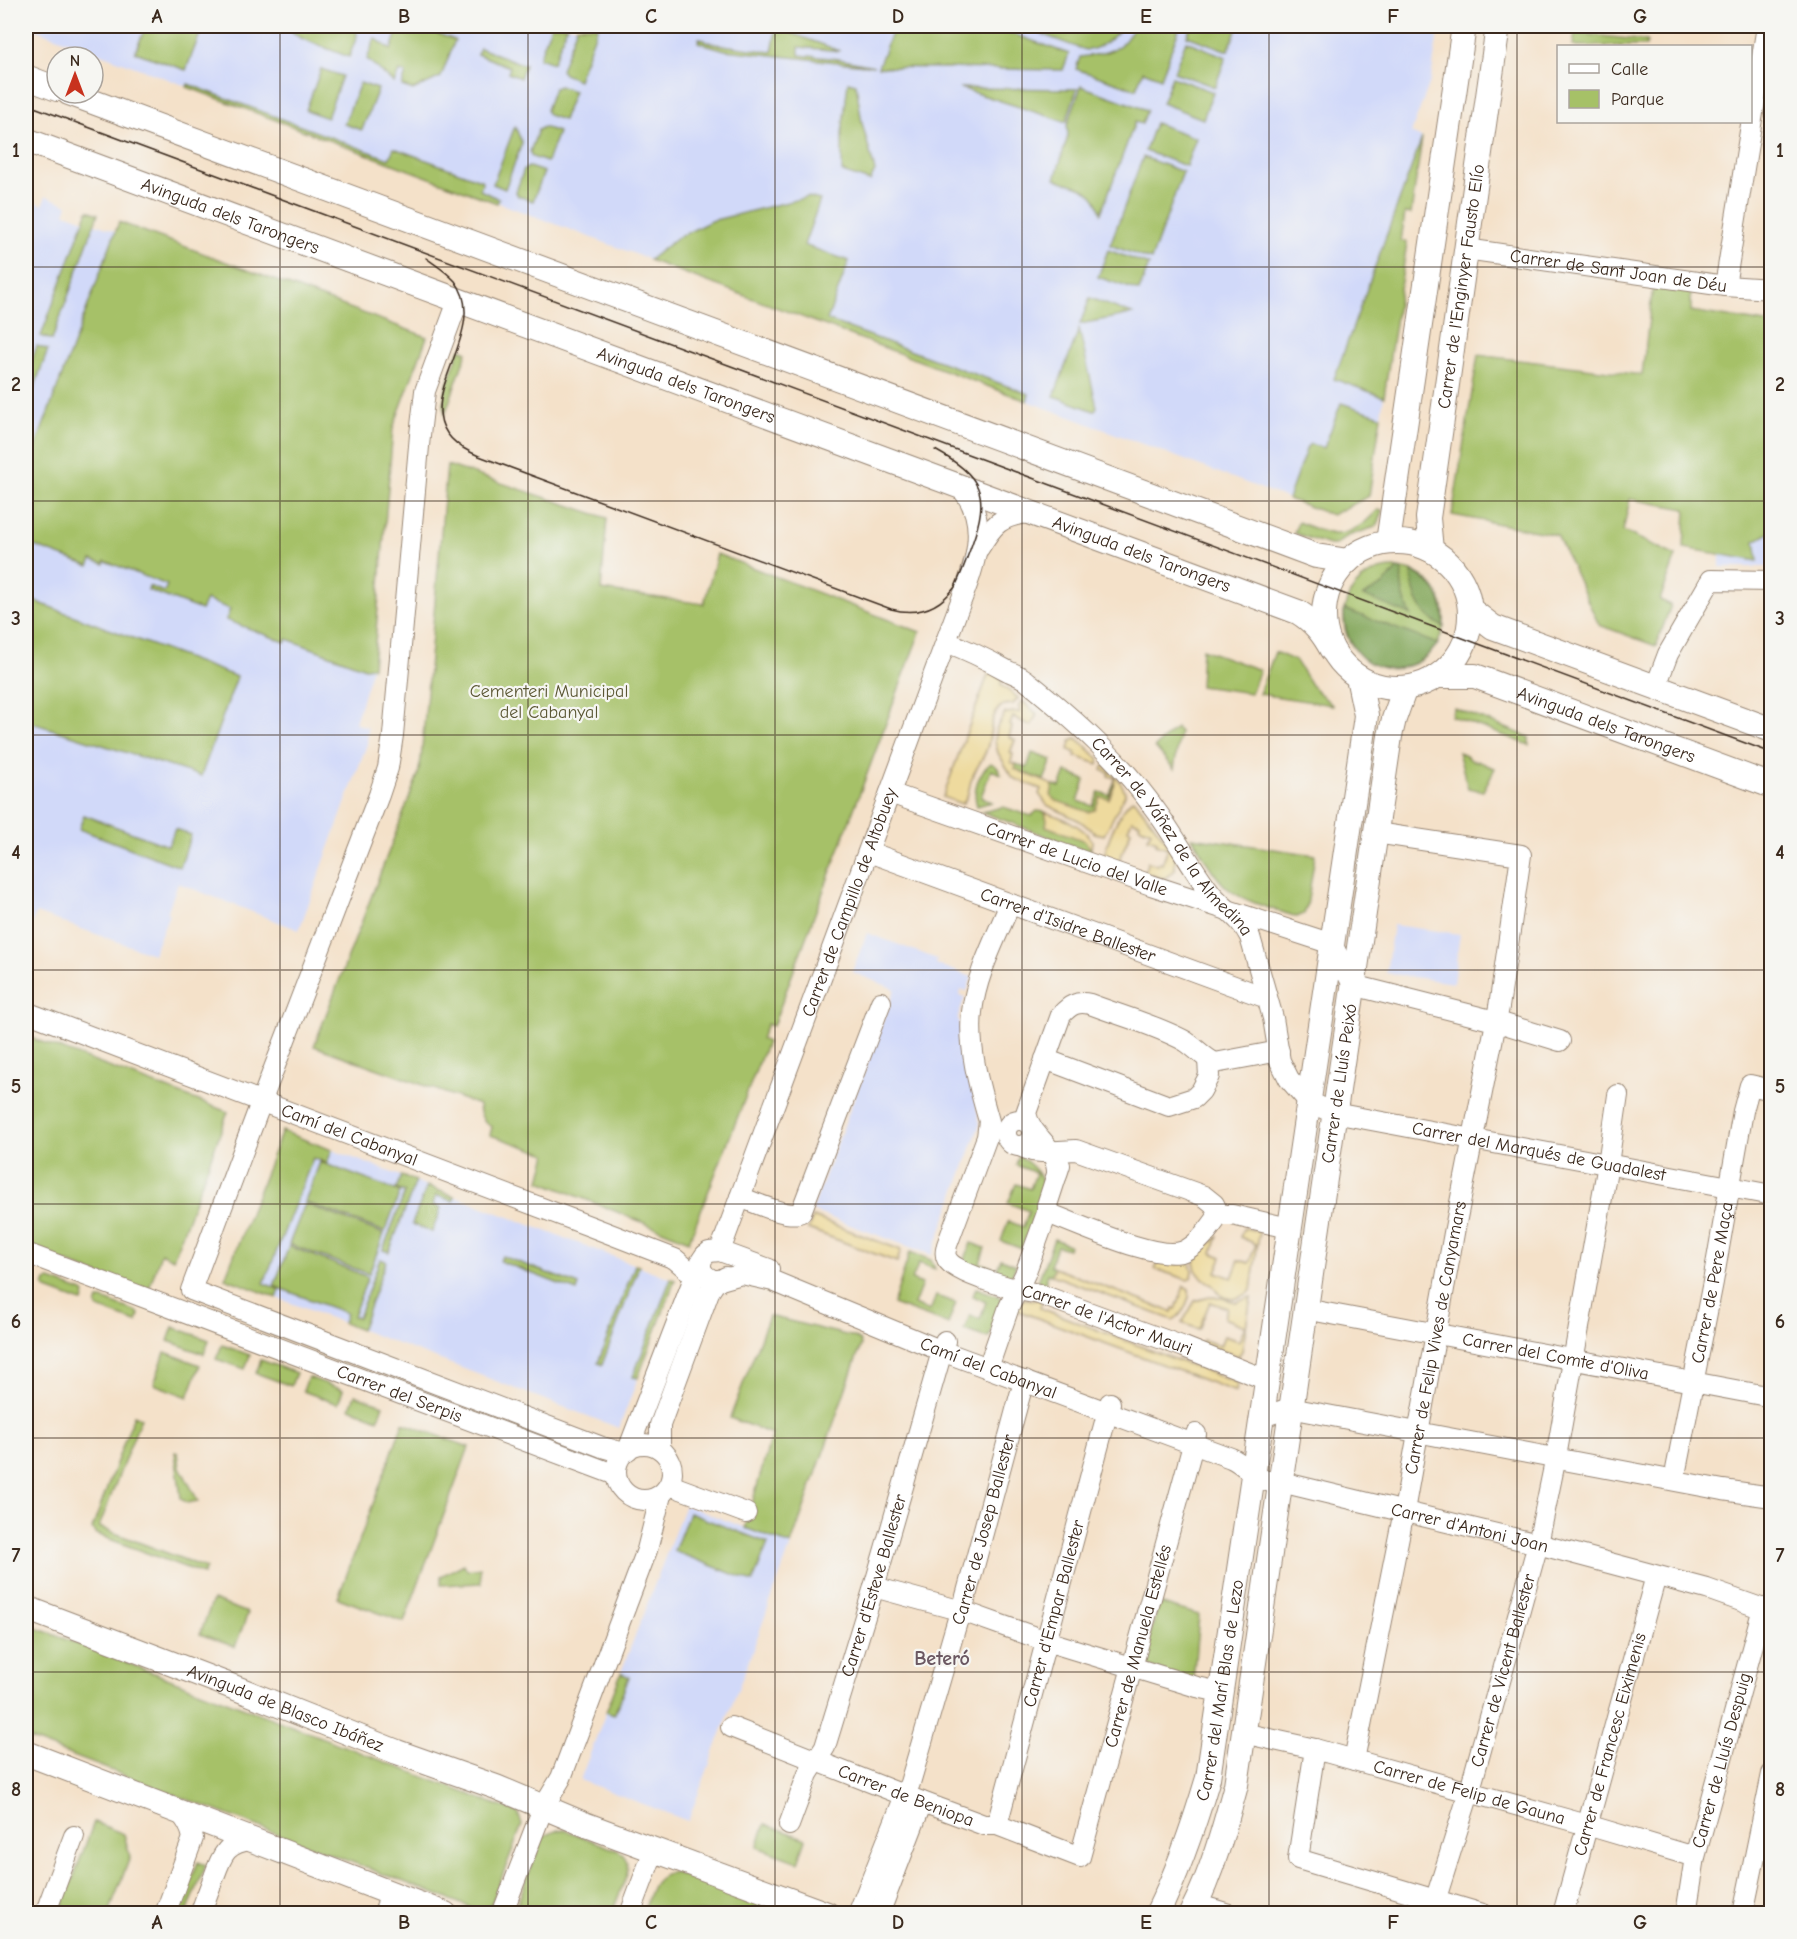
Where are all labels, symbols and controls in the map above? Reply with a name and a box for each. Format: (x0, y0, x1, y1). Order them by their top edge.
text: A (151, 5, 163, 28)
text: B (398, 5, 410, 28)
text: C (645, 5, 657, 28)
text: D (892, 5, 904, 28)
text: E (1140, 5, 1152, 28)
text: F (1387, 5, 1399, 28)
text: G (1633, 5, 1647, 28)
north arrow (45, 45, 105, 105)
legend (1557, 45, 1752, 123)
text: N (70, 52, 80, 70)
text: Calle (1611, 59, 1648, 80)
text: Parque (1611, 89, 1664, 110)
text: 1 (12, 139, 20, 162)
text: 1 (1776, 139, 1784, 162)
street label: Carrer de l'Enginyer Fausto Elío (1433, 163, 1489, 410)
street label: Avinguda dels Tarongers (138, 173, 322, 258)
street label: Carrer de Sant Joan de Déu (1509, 245, 1728, 297)
street label: Avinguda dels Tarongers (594, 342, 778, 428)
text: 2 (11, 373, 21, 396)
text: 2 (1775, 373, 1785, 396)
street label: Avinguda dels Tarongers (1050, 511, 1234, 597)
text: 3 (11, 607, 21, 630)
text: 3 (1775, 607, 1785, 630)
park label: Cementeri Municipal del Cabanyal (470, 681, 628, 723)
street label: Avinguda dels Tarongers (1514, 682, 1698, 767)
street label: Carrer de Yáñez de la Almedina (1087, 733, 1257, 939)
street label: Carrer de Campillo de Altobuey (797, 784, 902, 1020)
street label: Carrer de Lucio del Valle (983, 817, 1170, 900)
text: 4 (11, 841, 21, 864)
text: 4 (1775, 841, 1785, 864)
street label: Carrer d'Isidre Ballester (977, 883, 1159, 967)
street label: Carrer de Lluís Peixó (1317, 1002, 1361, 1165)
text: 5 (11, 1075, 21, 1098)
text: 5 (1775, 1075, 1785, 1098)
street label: Camí del Cabanyal (278, 1099, 421, 1170)
street label: Carrer del Marqués de Guadalest (1410, 1117, 1669, 1186)
street label: Carrer de Felip Vives de Canyamars (1400, 1199, 1471, 1476)
street label: Carrer de Pere Maça (1687, 1200, 1737, 1365)
street label: Carrer de l'Actor Mauri (1020, 1280, 1195, 1360)
text: 6 (11, 1310, 21, 1333)
text: 6 (1775, 1310, 1785, 1333)
street label: Carrer del Comte d'Oliva (1461, 1328, 1651, 1384)
street label: Camí del Cabanyal (917, 1333, 1060, 1403)
street label: Carrer del Serpis (334, 1360, 465, 1427)
street label: Carrer de Josep Ballester (947, 1431, 1020, 1628)
street label: Carrer d'Esteve Ballester (837, 1491, 911, 1679)
street label: Carrer d'Antoni Joan (1389, 1498, 1551, 1557)
street label: Carrer d'Empar Ballester (1019, 1517, 1089, 1709)
street label: Carrer de Manuela Estellés (1100, 1542, 1176, 1750)
text: 7 (12, 1544, 21, 1567)
text: 7 (1776, 1544, 1785, 1567)
street label: Carrer de Vicent Ballester (1466, 1571, 1540, 1769)
street label: Carrer del Marí Blas de Lezo (1191, 1578, 1248, 1804)
street label: Carrer de Francesc Eiximenis (1569, 1630, 1650, 1858)
district label: Beteró (914, 1647, 970, 1670)
street label: Avinguda de Blasco Ibáñez (184, 1660, 387, 1756)
street label: Carrer de Lluís Despuig (1687, 1670, 1755, 1850)
street label: Carrer de Felip de Gauna (1371, 1755, 1568, 1829)
street label: Carrer de Beniopa (835, 1760, 977, 1831)
text: 8 (11, 1778, 21, 1801)
text: 8 (1775, 1778, 1785, 1801)
text: A (151, 1911, 163, 1934)
text: B (398, 1911, 410, 1934)
text: C (645, 1911, 657, 1934)
text: D (892, 1911, 904, 1934)
text: E (1140, 1911, 1152, 1934)
text: F (1387, 1911, 1399, 1934)
text: G (1633, 1911, 1647, 1934)

